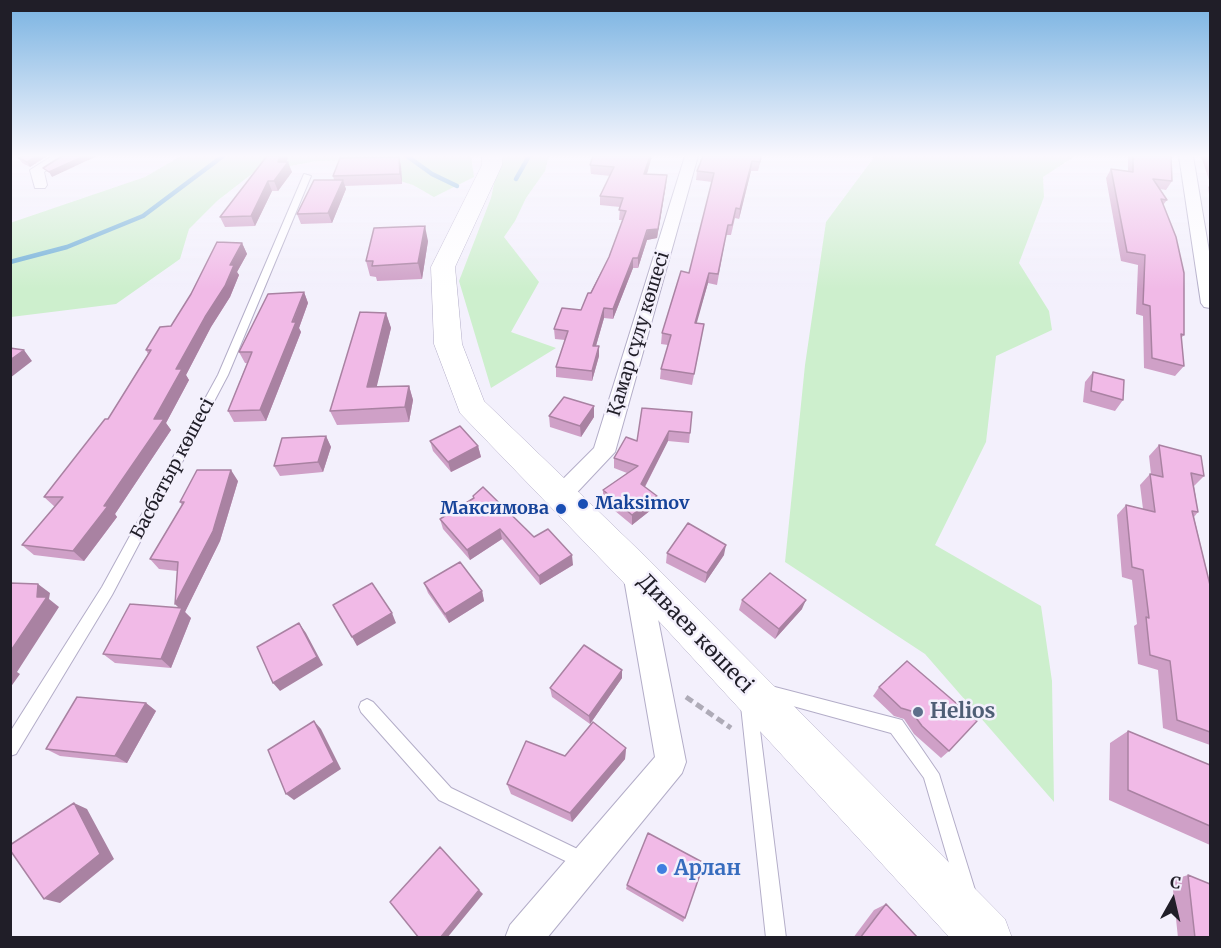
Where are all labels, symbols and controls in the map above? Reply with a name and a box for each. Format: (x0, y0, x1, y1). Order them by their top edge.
street label: Қамар сұлу көшесі (604, 249, 674, 419)
street label: Басбатыр көшесі (127, 395, 219, 543)
place label: Maksimov (595, 493, 689, 515)
marker: Maksimov (576, 497, 590, 511)
place label: Максимова (440, 498, 549, 520)
marker: Максимова (554, 502, 568, 516)
street label: Диваев көшесі (632, 569, 758, 699)
place label: Helios (930, 699, 995, 725)
marker: Helios (911, 705, 925, 719)
place label: Арлан (674, 856, 741, 882)
marker: Арлан (655, 862, 669, 876)
north arrow (1143, 870, 1203, 930)
text: С (1169, 872, 1182, 893)

